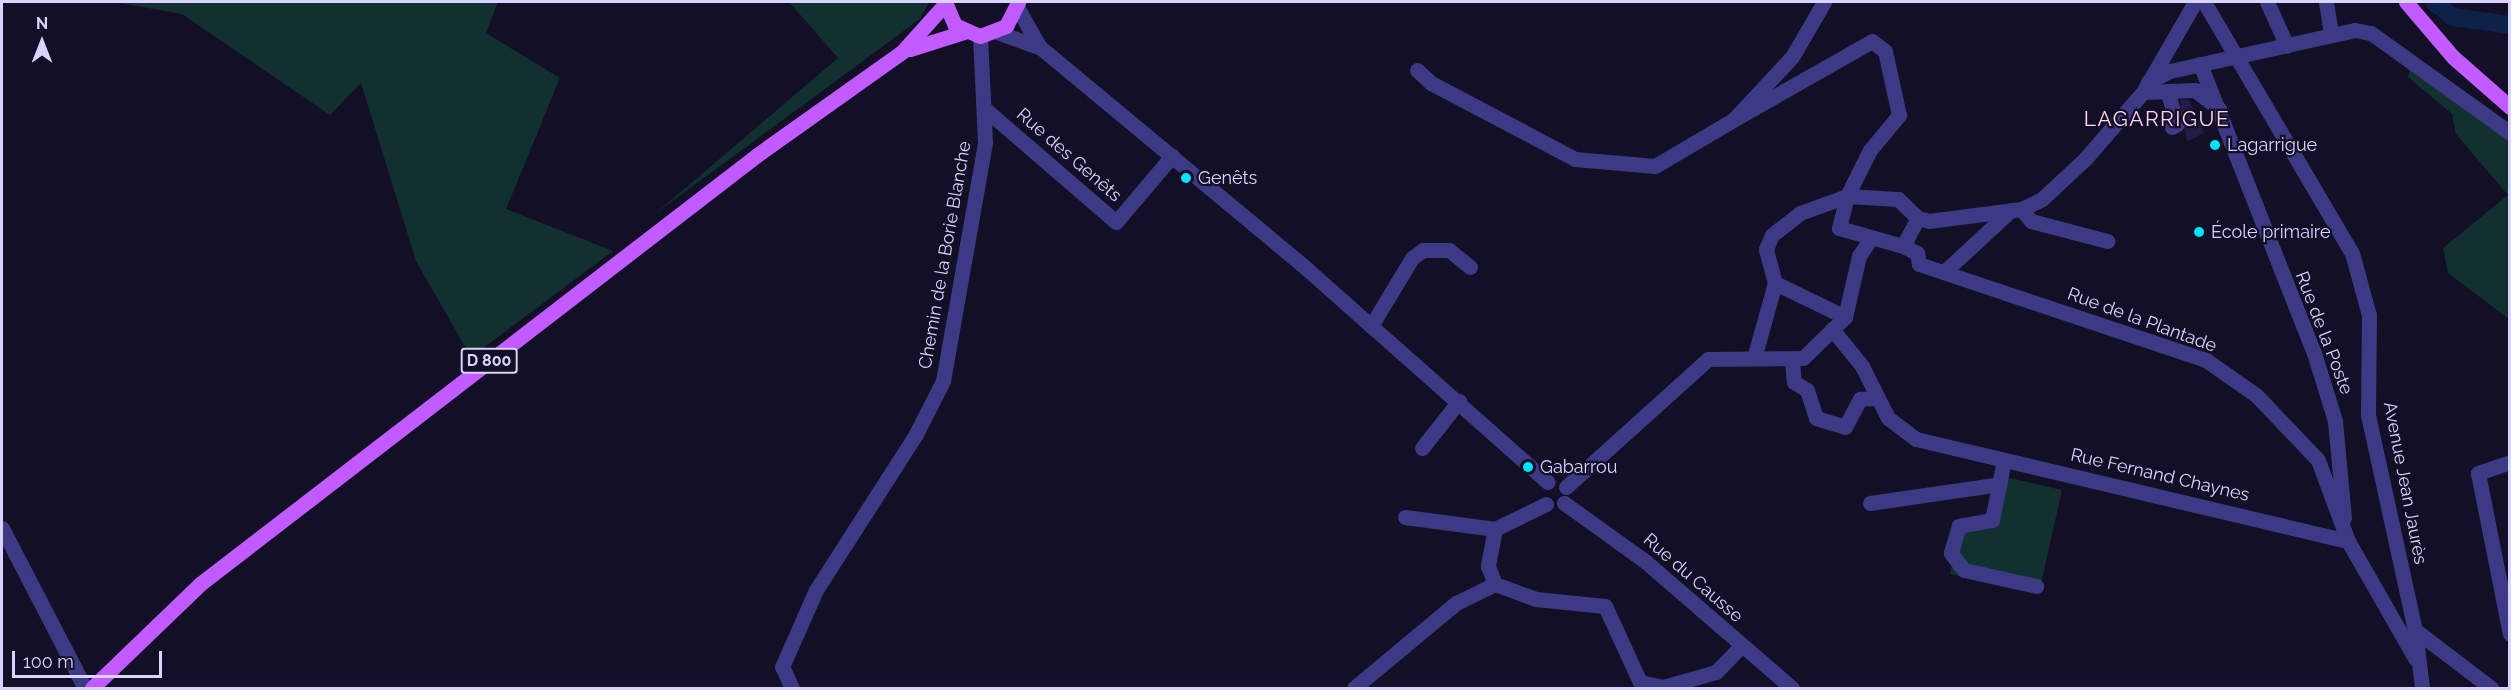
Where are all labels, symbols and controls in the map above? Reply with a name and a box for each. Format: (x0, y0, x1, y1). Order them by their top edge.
north arrow (12, 12, 72, 72)
text: N (36, 14, 48, 33)
street label: Rue des Genêts (1012, 104, 1126, 206)
district label: LAGARRIGUE (2084, 106, 2230, 132)
place label: Lagarrigue (2227, 134, 2317, 156)
marker: Lagarrigue (2208, 138, 2222, 152)
street label: Chemin de la Borie Blanche (914, 139, 976, 371)
place label: Genêts (1198, 167, 1257, 189)
marker: Genêts (1179, 171, 1193, 185)
place label: École primaire (2211, 221, 2330, 243)
marker: École primaire (2192, 225, 2206, 239)
street label: Rue de la Poste (2291, 268, 2357, 398)
street label: Rue de la Plantade (2065, 283, 2219, 357)
road number: D 800 (460, 348, 518, 374)
street label: Avenue Jean Jaurès (2379, 399, 2431, 567)
street label: Rue Fernand Chaynes (2069, 444, 2251, 506)
place label: Gabarrou (1540, 456, 1617, 478)
marker: Gabarrou (1521, 460, 1535, 474)
street label: Rue du Causse (1639, 529, 1747, 627)
scale bar (15, 639, 165, 677)
text: 100 m (23, 651, 74, 672)

